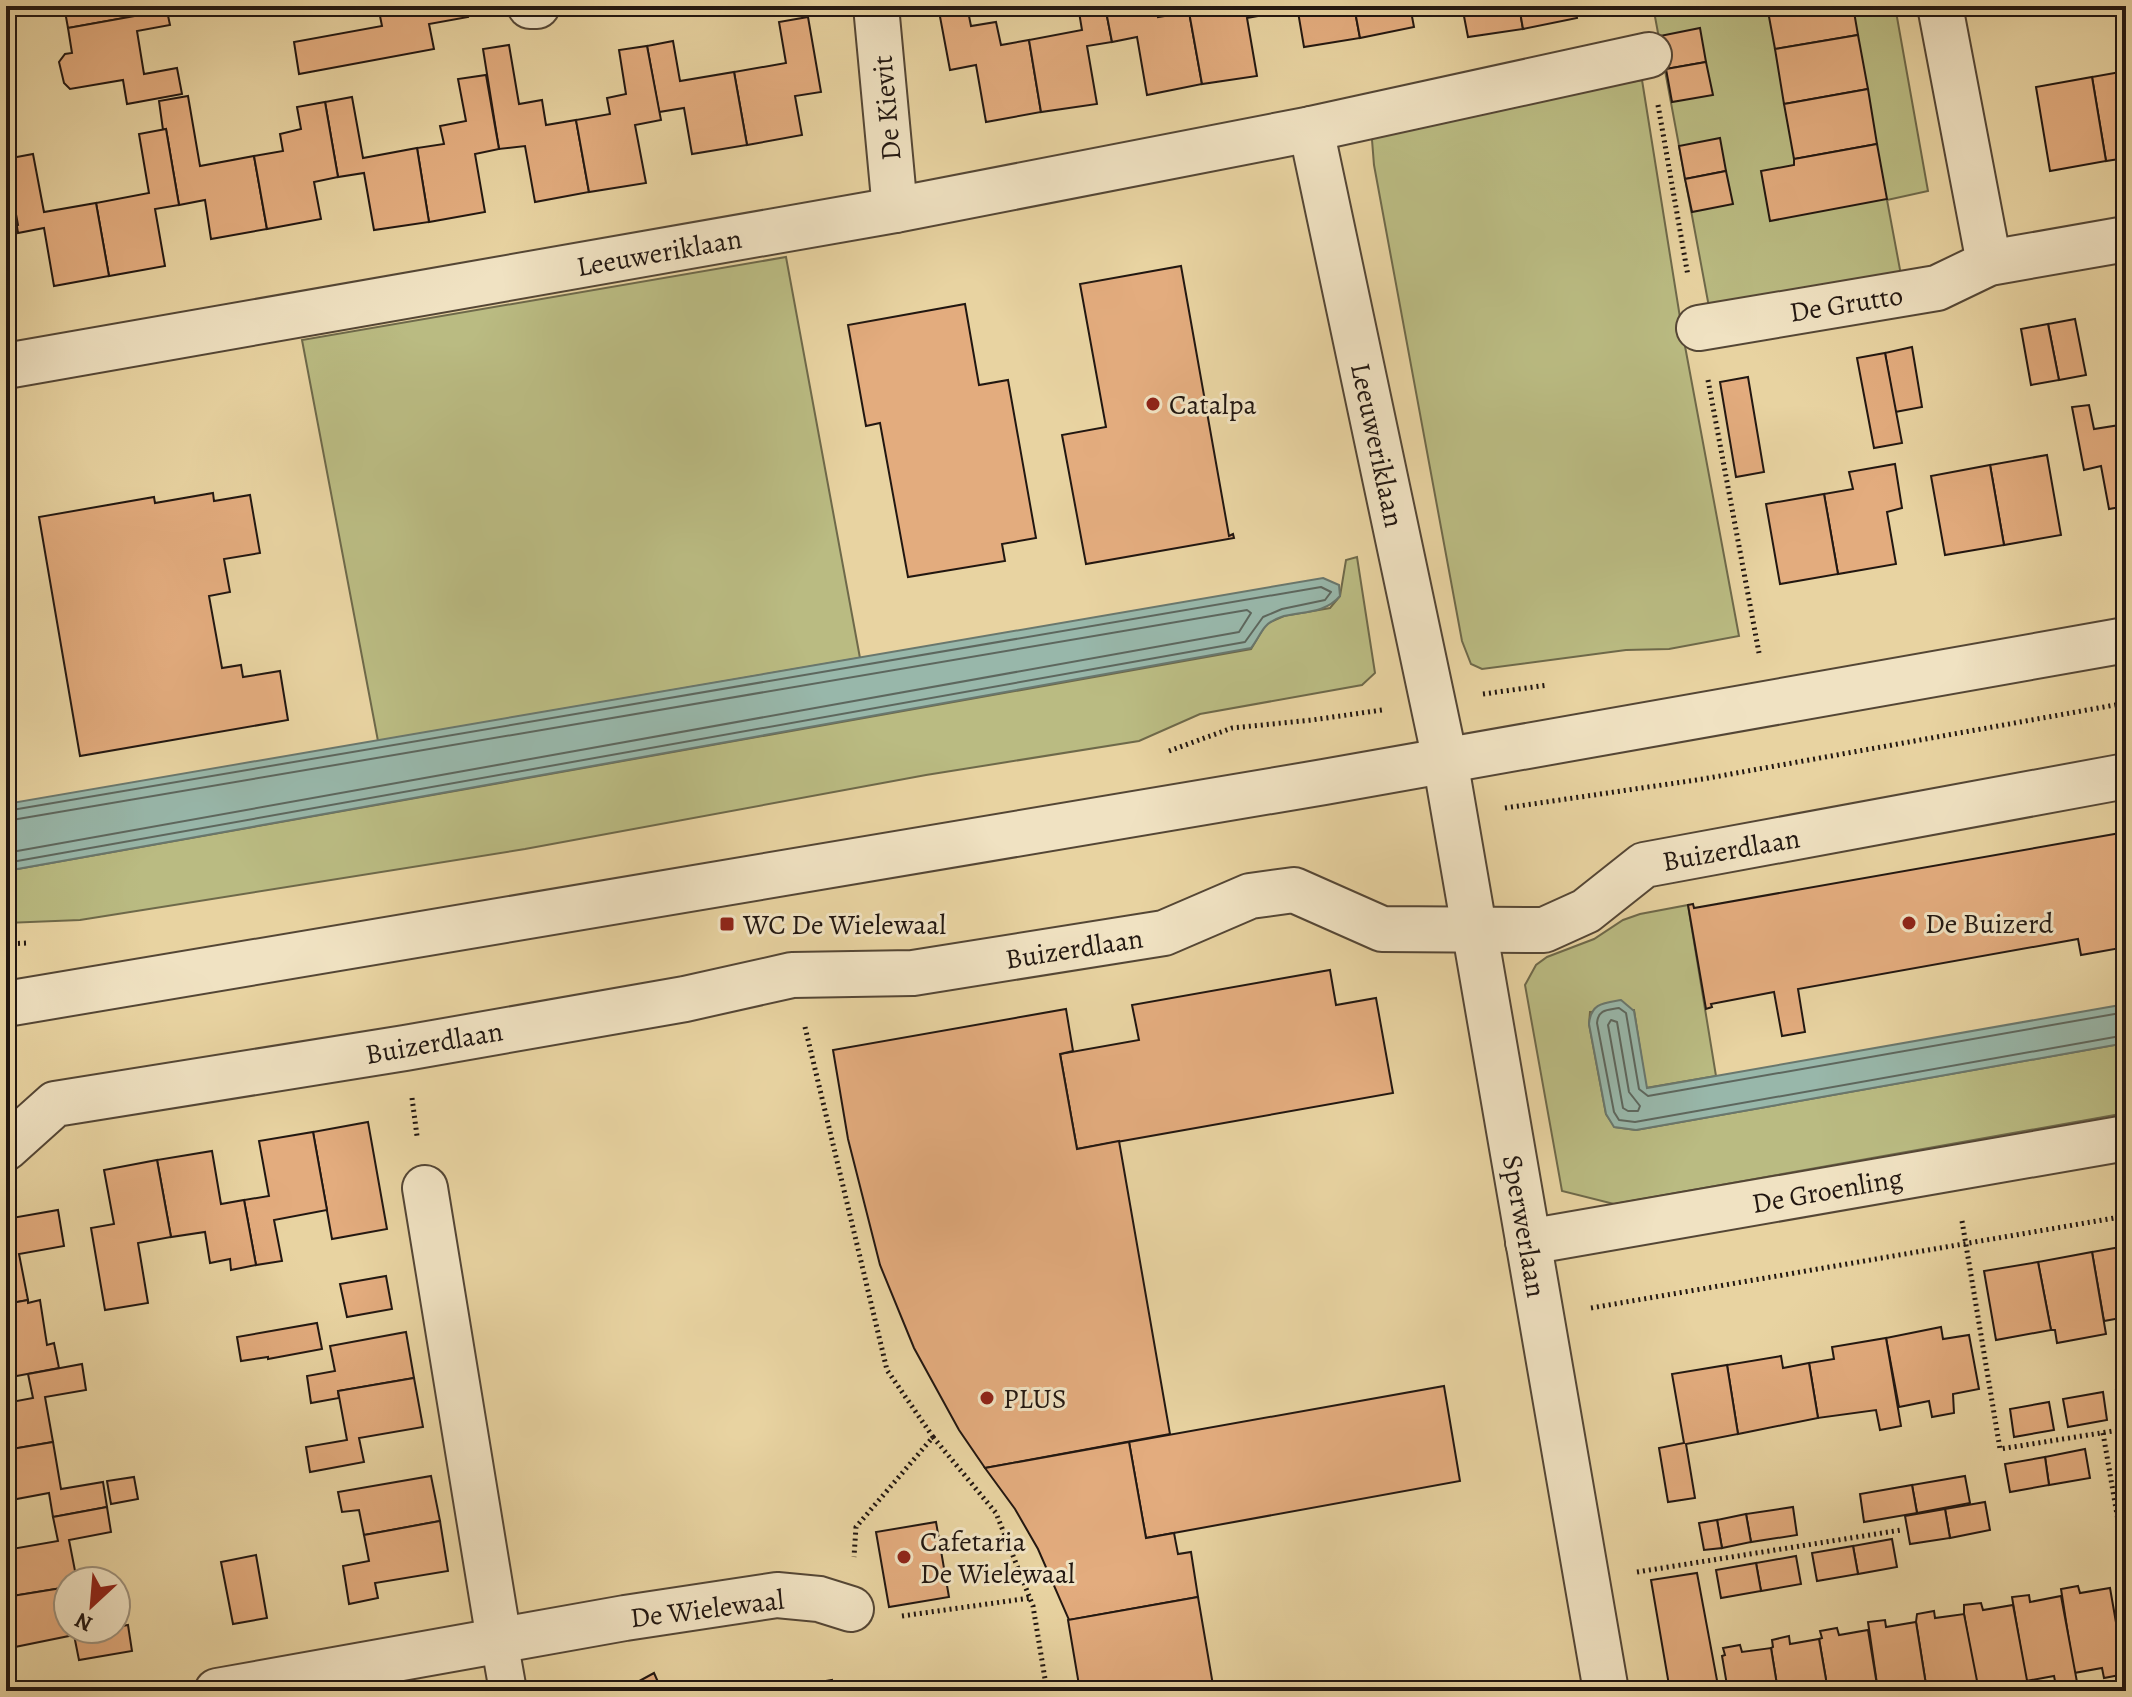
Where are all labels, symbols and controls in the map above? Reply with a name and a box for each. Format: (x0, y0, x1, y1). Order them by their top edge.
street label: De Kievit (863, 54, 911, 162)
street label: Leeuweriklaan (574, 220, 745, 286)
street label: De Grutto (1787, 276, 1906, 332)
street label: Leeuweriklaan (1341, 360, 1413, 531)
place label: Catalpa (1169, 386, 1257, 424)
marker: Catalpa (1144, 395, 1162, 413)
street label: Buizerdlaan (1659, 819, 1803, 881)
place label: De Buizerd (1925, 905, 2054, 943)
place label: WC De Wielewaal (742, 906, 946, 944)
marker: De Buizerd (1900, 914, 1918, 932)
marker: WC De Wielewaal (718, 915, 736, 933)
street label: Buizerdlaan (1003, 919, 1146, 979)
street label: Buizerdlaan (362, 1012, 506, 1074)
street label: Sperwerlaan (1493, 1152, 1555, 1300)
street label: De Groenling (1749, 1159, 1905, 1223)
place label: PLUS (1003, 1380, 1067, 1418)
marker: PLUS (978, 1389, 996, 1407)
place label: Cafetaria De Wielewaal (920, 1523, 1075, 1593)
marker: Cafetaria De Wielewaal (895, 1548, 913, 1566)
north arrow (52, 1565, 132, 1645)
street label: De Wielewaal (628, 1581, 786, 1637)
text: N (70, 1605, 97, 1639)

